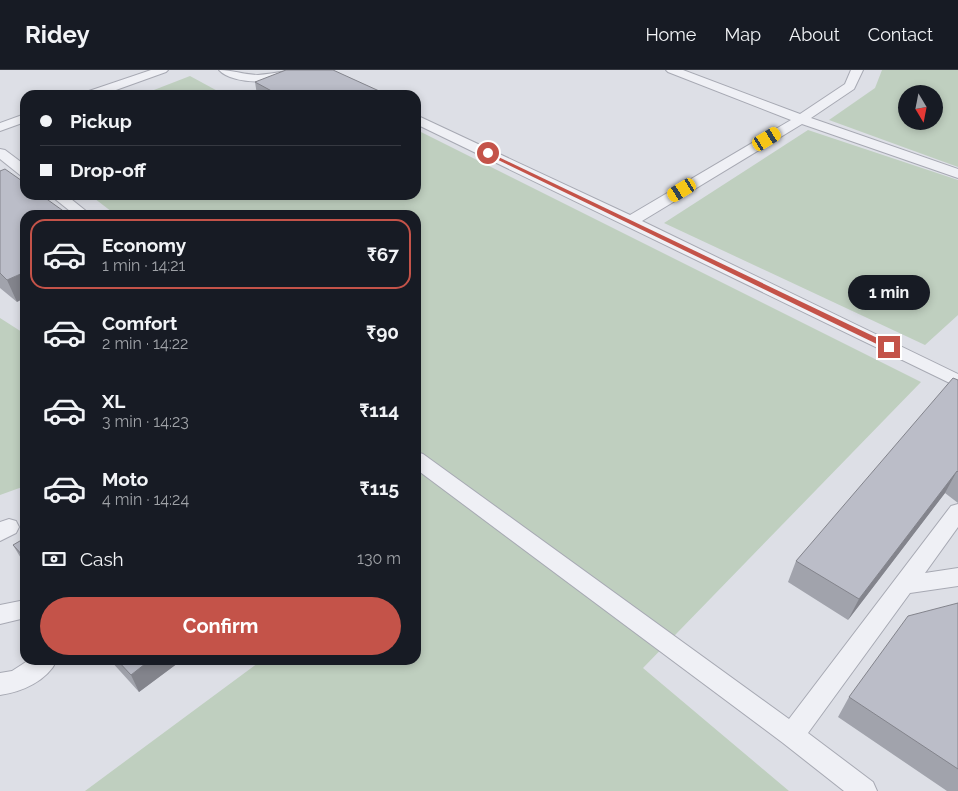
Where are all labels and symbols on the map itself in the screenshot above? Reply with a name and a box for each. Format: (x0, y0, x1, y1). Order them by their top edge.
north arrow (898, 85, 942, 130)
car (750, 125, 783, 153)
route start (477, 142, 499, 164)
car (665, 176, 698, 204)
callout: 1 min (848, 274, 930, 310)
route end (878, 336, 900, 358)

